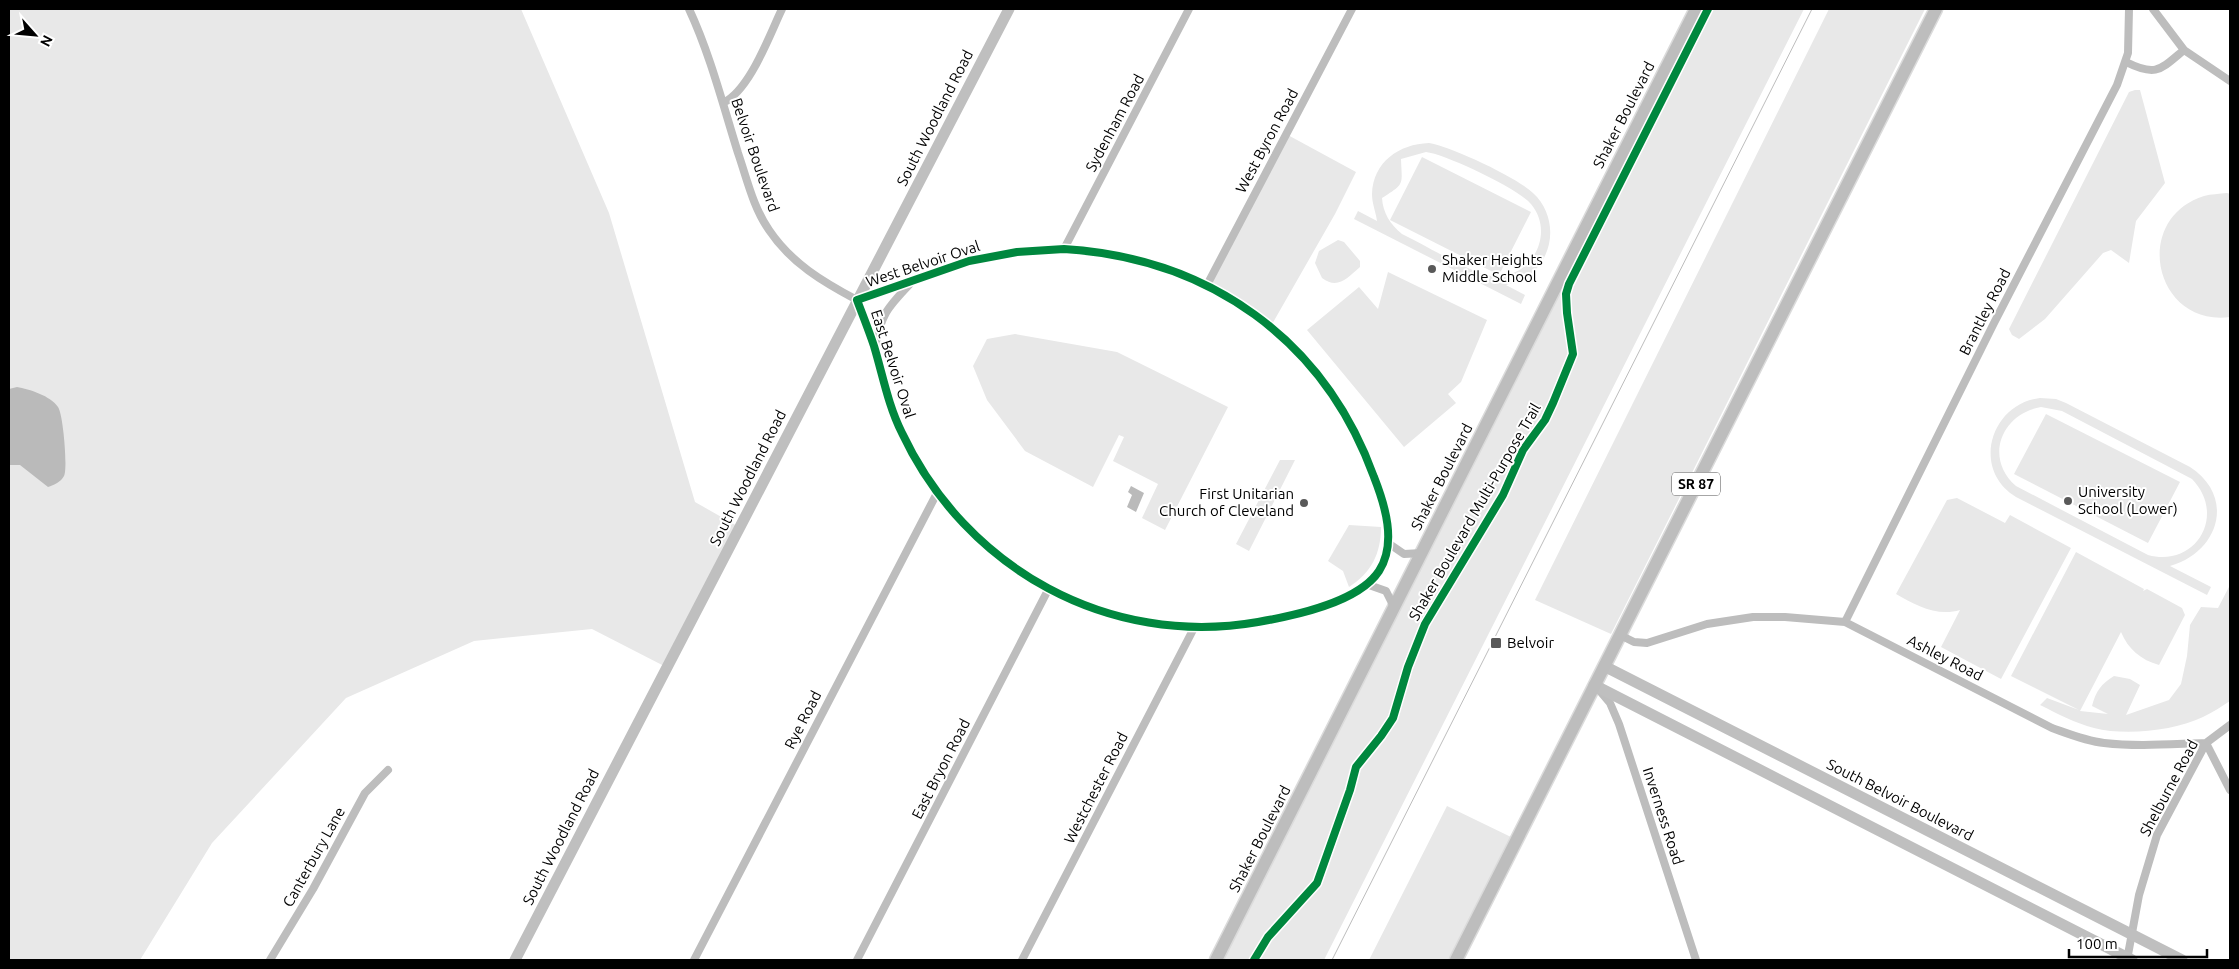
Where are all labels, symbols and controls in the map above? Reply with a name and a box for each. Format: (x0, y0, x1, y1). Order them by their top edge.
north arrow (10, 10, 60, 60)
text: N (37, 33, 56, 49)
street label: South Woodland Road (893, 47, 976, 188)
street label: Shaker Boulevard (1589, 59, 1658, 171)
street label: Sydenham Road (1082, 71, 1147, 174)
street label: West Byron Road (1232, 86, 1301, 196)
street label: Belvoir Boulevard (728, 96, 783, 214)
street label: West Belvoir Oval (864, 237, 982, 290)
place label: Shaker Heights Middle School (1442, 251, 1543, 285)
marker: Shaker Heights Middle School (1426, 263, 1438, 275)
street label: Brantley Road (1955, 266, 2014, 358)
street label: East Belvoir Oval (868, 307, 919, 420)
street label: Shaker Boulevard Multi-Purpose Trail (1405, 400, 1544, 623)
street label: South Woodland Road (706, 407, 789, 548)
street label: Shaker Boulevard (1407, 421, 1476, 533)
road number: SR 87 (1672, 472, 1720, 496)
place label: University School (Lower) (2078, 483, 2178, 517)
place label: First Unitarian Church of Cleveland (1159, 485, 1294, 519)
marker: University School (Lower) (2062, 495, 2074, 507)
marker: First Unitarian Church of Cleveland (1298, 497, 1310, 509)
street label: Ashley Road (1905, 631, 1986, 684)
place label: Belvoir (1507, 634, 1554, 651)
marker: Belvoir (1489, 636, 1503, 650)
street label: Rye Road (781, 688, 824, 752)
street label: East Bryon Road (908, 716, 973, 822)
street label: Westchester Road (1060, 729, 1131, 846)
street label: Shelburne Road (2136, 737, 2201, 839)
street label: South Belvoir Boulevard (1824, 755, 1976, 844)
street label: Inverness Road (1640, 765, 1687, 867)
street label: South Woodland Road (519, 766, 602, 907)
street label: Shaker Boulevard (1225, 783, 1294, 895)
street label: Canterbury Lane (279, 804, 348, 910)
scale bar (2069, 926, 2206, 958)
text: 100 m (2076, 935, 2118, 952)

